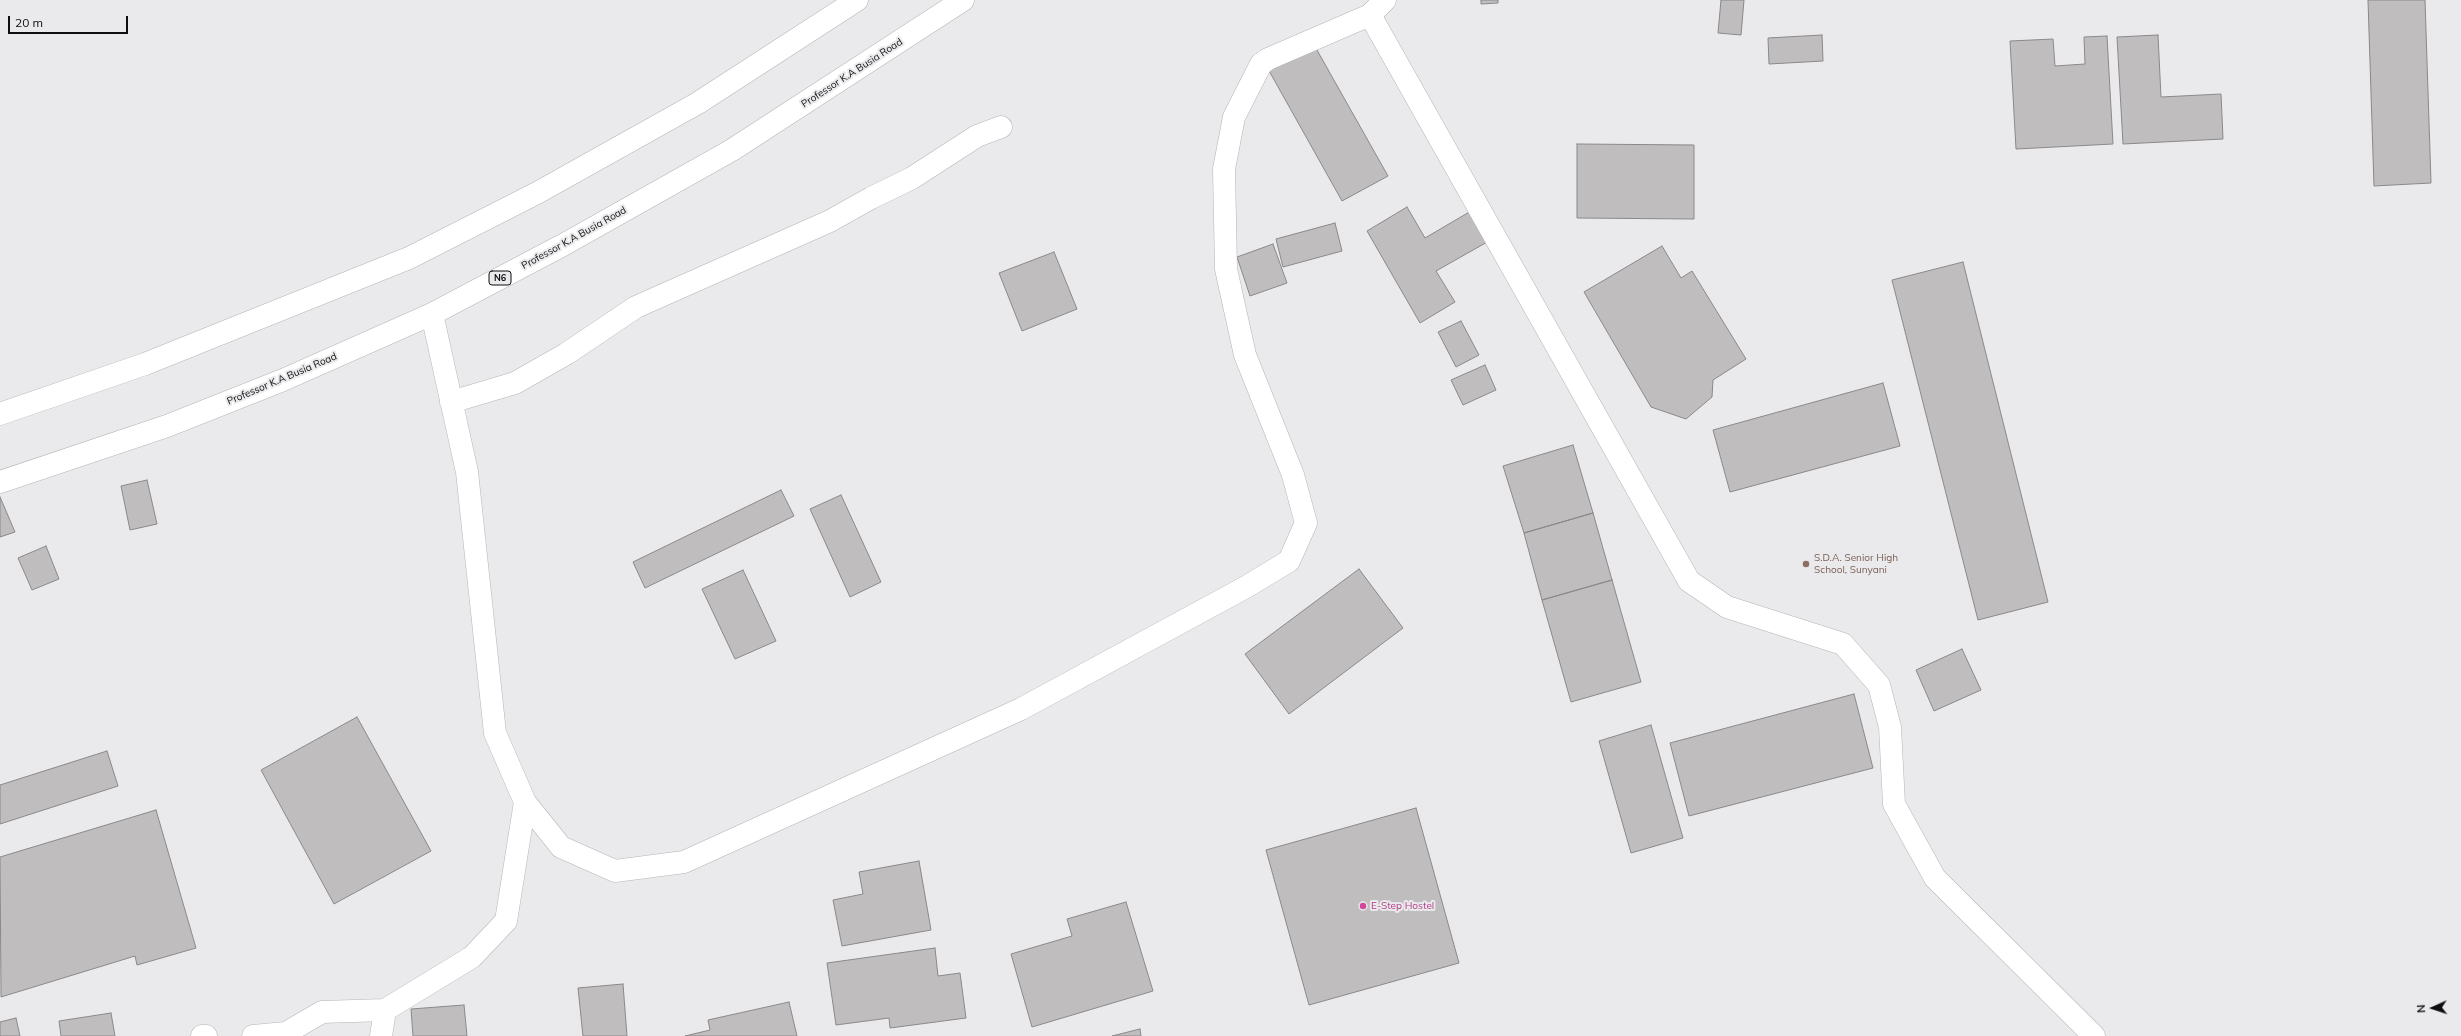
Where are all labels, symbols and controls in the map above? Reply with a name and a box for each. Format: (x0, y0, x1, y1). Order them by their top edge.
scale bar (10, 8, 130, 34)
text: 20 m (15, 15, 43, 30)
street label: Professor K.A Busia Road (799, 36, 905, 110)
street label: Professor K.A Busia Road (519, 204, 629, 272)
road number: N6 (489, 271, 511, 285)
street label: Professor K.A Busia Road (225, 350, 339, 408)
place label: S.D.A. Senior High School, Sunyani (1814, 552, 1898, 576)
marker: S.D.A. Senior High School, Sunyani (1801, 559, 1811, 569)
place label: E-Step Hostel (1371, 900, 1434, 912)
marker: E-Step Hostel (1358, 901, 1368, 911)
north arrow (2413, 988, 2453, 1028)
text: N (2414, 1004, 2428, 1013)

